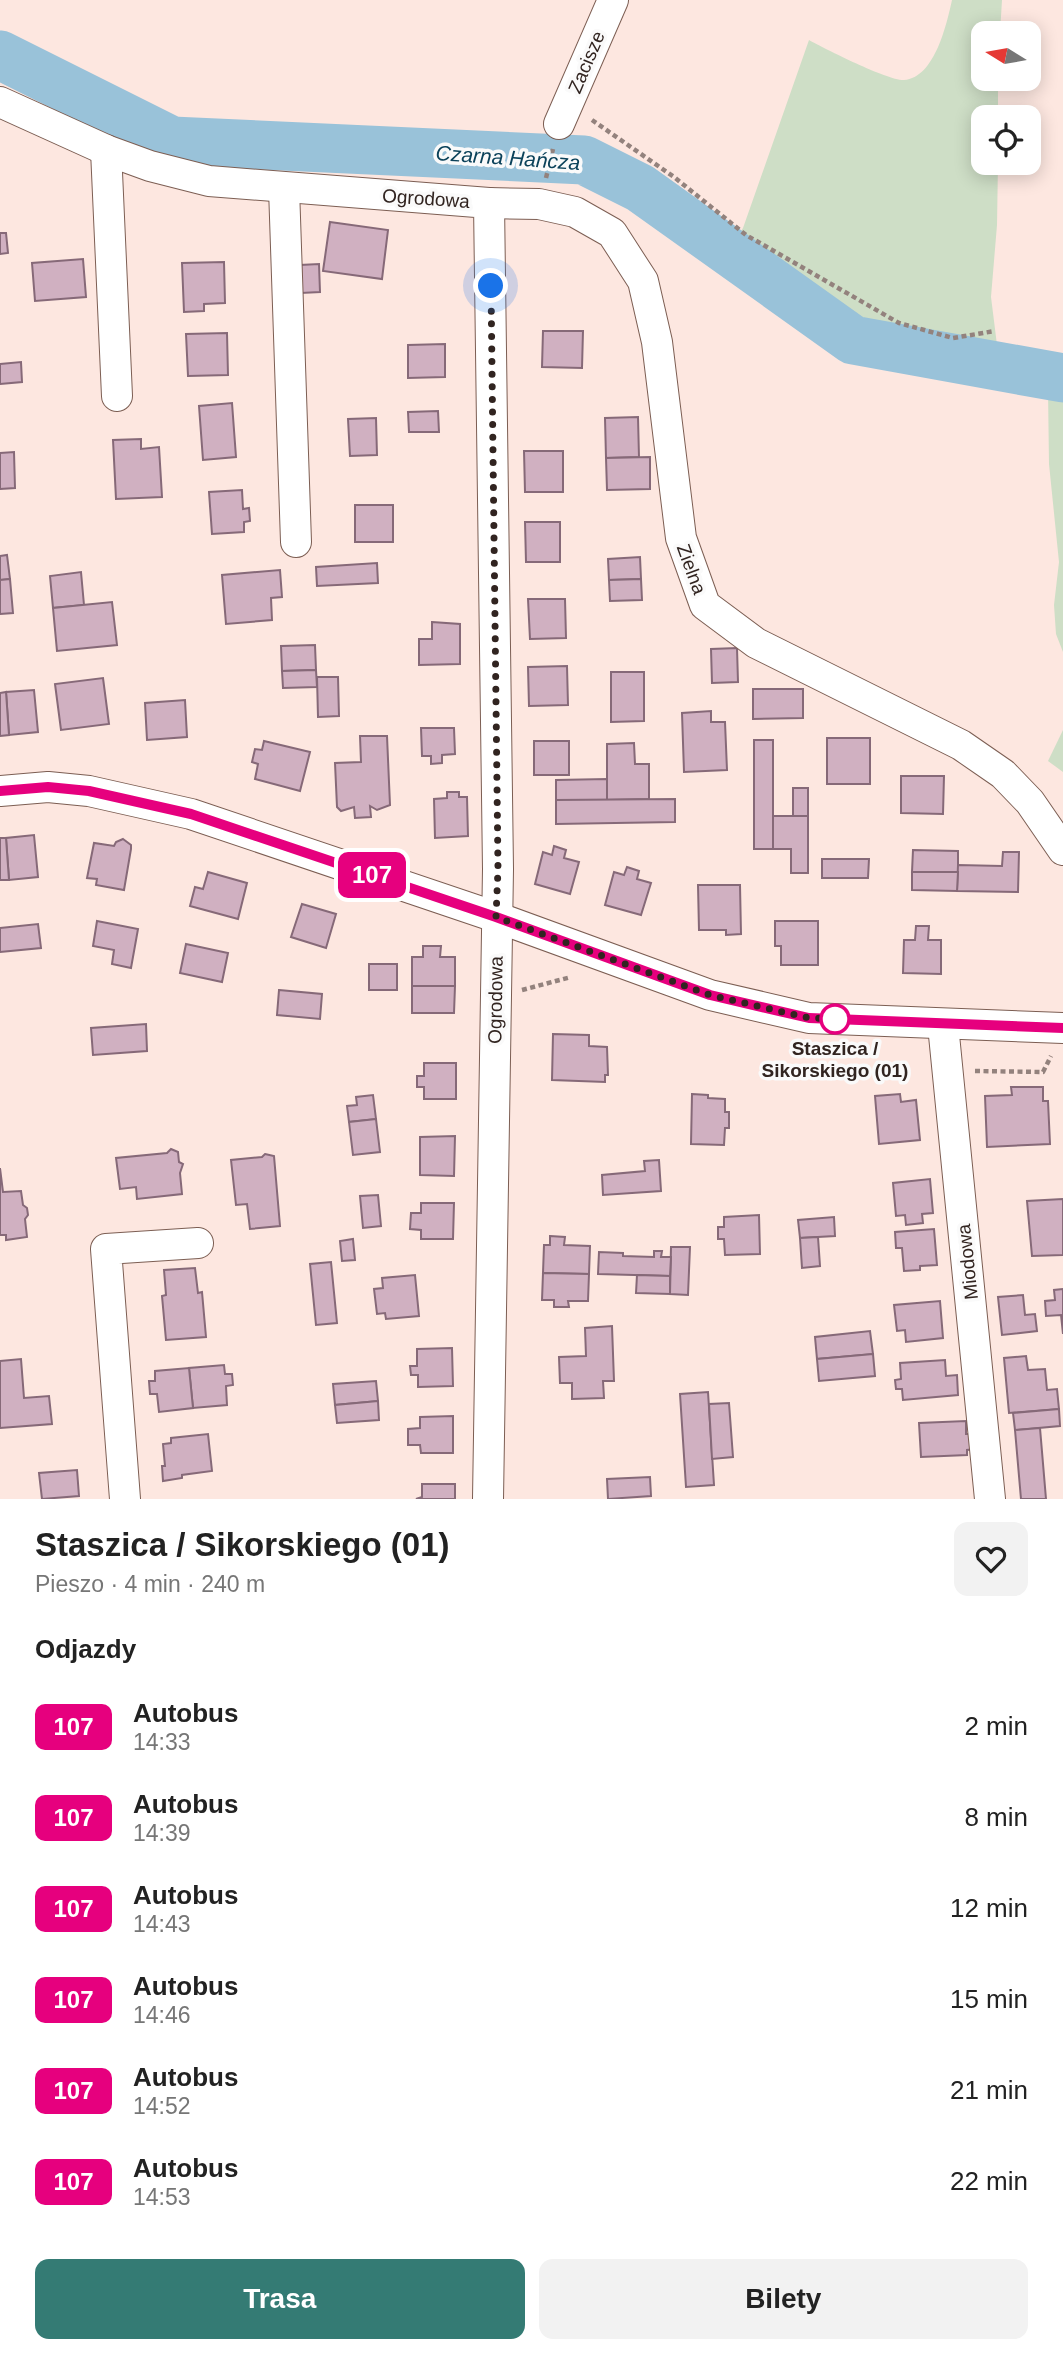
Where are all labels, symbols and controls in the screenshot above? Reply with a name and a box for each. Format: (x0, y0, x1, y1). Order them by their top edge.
north arrow (971, 21, 1041, 91)
map controls (971, 21, 1041, 175)
street label: Zacisze (564, 28, 609, 96)
button: locate (971, 105, 1041, 175)
water label: Czarna Hańcza (435, 141, 581, 174)
street label: Ogrodowa (382, 185, 471, 212)
your location (473, 268, 508, 303)
street label: Zielna (673, 541, 710, 597)
line badge: 107 (332, 852, 412, 898)
text: 107 (352, 861, 392, 888)
street label: Ogrodowa (484, 956, 507, 1044)
marker: Staszica / Sikorskiego (01) (820, 1004, 850, 1034)
place label: Staszica / Sikorskiego (01) (762, 1038, 908, 1081)
street label: Miodowa (953, 1223, 982, 1301)
button: heart (954, 1522, 1028, 1596)
text: Staszica / Sikorskiego (01) (35, 1526, 450, 1563)
text: Pieszo · 4 min · 240 m (35, 1571, 265, 1597)
text: Odjazdy (35, 1634, 136, 1664)
text: Autobus (133, 1698, 238, 1728)
text: 2 min (964, 1711, 1028, 1741)
text: 107 (53, 1713, 94, 1740)
text: 14:33 (133, 1729, 191, 1755)
text: Autobus (133, 1789, 238, 1819)
text: 8 min (964, 1802, 1028, 1832)
text: 107 (53, 1804, 94, 1831)
text: 14:39 (133, 1820, 191, 1846)
text: Autobus (133, 1880, 238, 1910)
text: 12 min (950, 1893, 1028, 1923)
text: 107 (53, 1895, 94, 1922)
text: 14:43 (133, 1911, 191, 1937)
text: Autobus (133, 1971, 238, 2001)
text: 15 min (950, 1984, 1028, 2014)
text: 107 (53, 1986, 94, 2013)
text: 14:46 (133, 2002, 191, 2028)
text: Autobus (133, 2062, 238, 2092)
text: 21 min (950, 2075, 1028, 2105)
text: 107 (53, 2077, 94, 2104)
text: 14:52 (133, 2093, 191, 2119)
text: Autobus (133, 2153, 238, 2183)
text: 22 min (950, 2166, 1028, 2196)
text: 107 (53, 2168, 94, 2195)
text: 14:53 (133, 2184, 191, 2210)
button: Trasa (35, 2259, 525, 2339)
button: Bilety (539, 2259, 1028, 2339)

